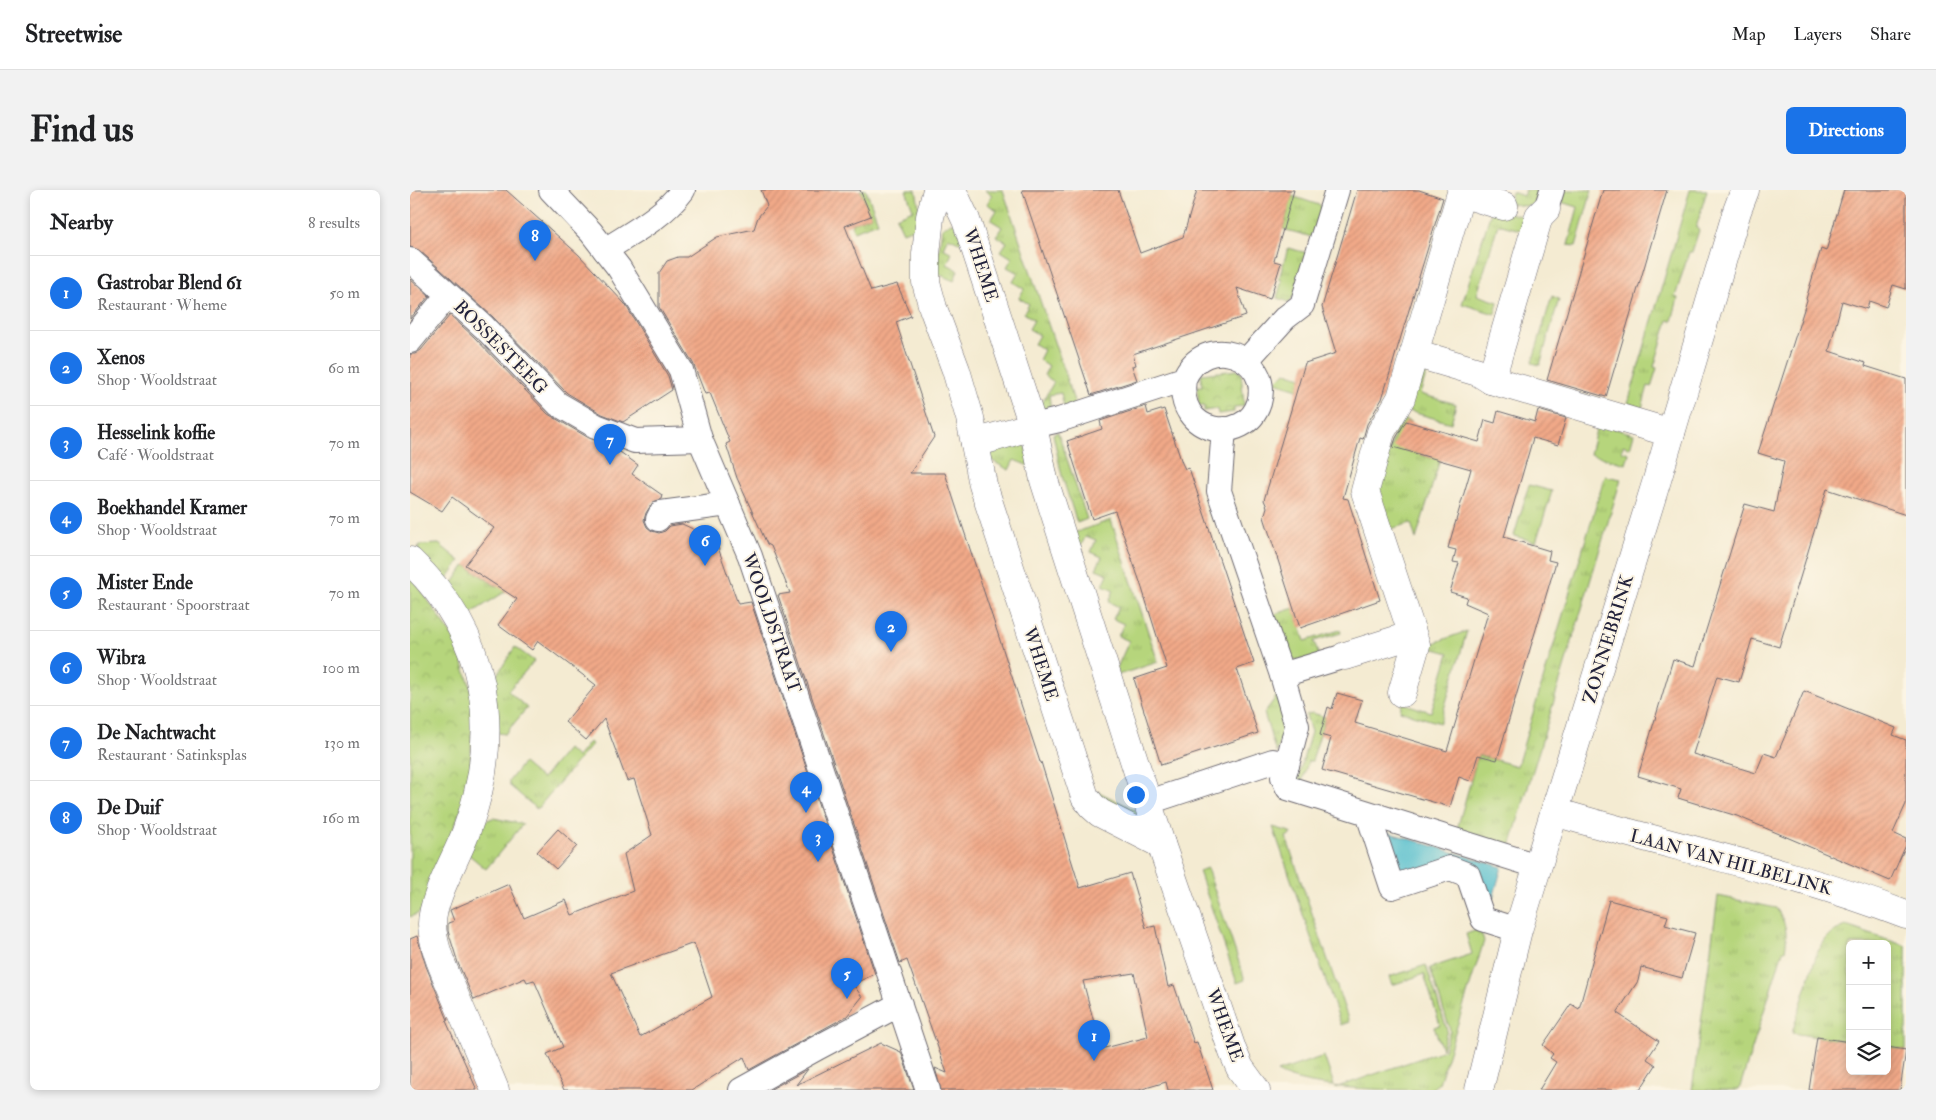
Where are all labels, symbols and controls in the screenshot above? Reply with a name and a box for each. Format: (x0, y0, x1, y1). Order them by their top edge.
text: Streetwise (25, 19, 122, 50)
text: Map (1732, 23, 1766, 46)
text: Layers (1794, 23, 1842, 46)
text: Share (1870, 23, 1911, 46)
button: Directions (1786, 107, 1906, 154)
text: Find us (30, 108, 134, 152)
text: Nearby (50, 209, 113, 236)
text: 8 results (308, 213, 360, 233)
pin: 8 (519, 220, 551, 261)
street label: WHEME (957, 224, 1003, 305)
text: Gastrobar Blend 61 (97, 271, 242, 295)
text: 1 (63, 283, 69, 303)
text: 50 m (329, 283, 360, 303)
text: Restaurant · Wheme (97, 295, 227, 315)
street label: BOSSESTEEG (449, 295, 553, 399)
text: Xenos (97, 346, 145, 370)
text: 2 (62, 358, 70, 378)
text: 60 m (328, 358, 360, 378)
text: Shop · Wooldstraat (97, 370, 217, 390)
text: Hesselink koffie (97, 421, 215, 445)
pin: 7 (594, 424, 626, 465)
text: 3 (63, 433, 69, 453)
text: 70 m (329, 433, 360, 453)
text: Café · Wooldstraat (97, 445, 214, 465)
text: Boekhandel Kramer (97, 496, 247, 520)
text: 4 (62, 508, 70, 528)
text: 70 m (329, 508, 360, 528)
text: Shop · Wooldstraat (97, 520, 217, 540)
pin: 6 (689, 525, 721, 566)
street label: WOOLDSTRAAT (736, 549, 806, 697)
text: Mister Ende (97, 571, 193, 595)
street label: ZONNEBRINK (1578, 572, 1639, 706)
text: 5 (62, 583, 70, 603)
text: 70 m (329, 583, 360, 603)
text: Restaurant · Spoorstraat (97, 595, 250, 615)
pin: 2 (875, 611, 907, 652)
street label: WHEME (1017, 623, 1063, 704)
text: Wibra (97, 646, 145, 670)
text: 6 (62, 658, 70, 678)
text: 100 m (322, 658, 360, 678)
text: Shop · Wooldstraat (97, 670, 217, 690)
text: De Nachtwacht (97, 721, 216, 745)
text: 7 (62, 733, 70, 753)
text: 130 m (324, 733, 360, 753)
text: Restaurant · Satinksplas (97, 745, 247, 765)
pin: 4 (790, 772, 822, 813)
your location (1123, 782, 1149, 808)
text: De Duif (97, 796, 161, 820)
text: 8 (62, 808, 70, 828)
text: 160 m (322, 808, 360, 828)
text: Shop · Wooldstraat (97, 820, 217, 840)
pin: 3 (802, 821, 834, 862)
street label: LAAN VAN HILBELINK (1627, 824, 1835, 901)
map controls (1846, 940, 1891, 1075)
button: + (1846, 940, 1891, 985)
pin: 5 (831, 958, 863, 999)
street label: WHEME (1200, 984, 1248, 1065)
button: − (1846, 985, 1891, 1030)
pin: 1 (1078, 1020, 1110, 1061)
button: layers (1846, 1030, 1891, 1075)

